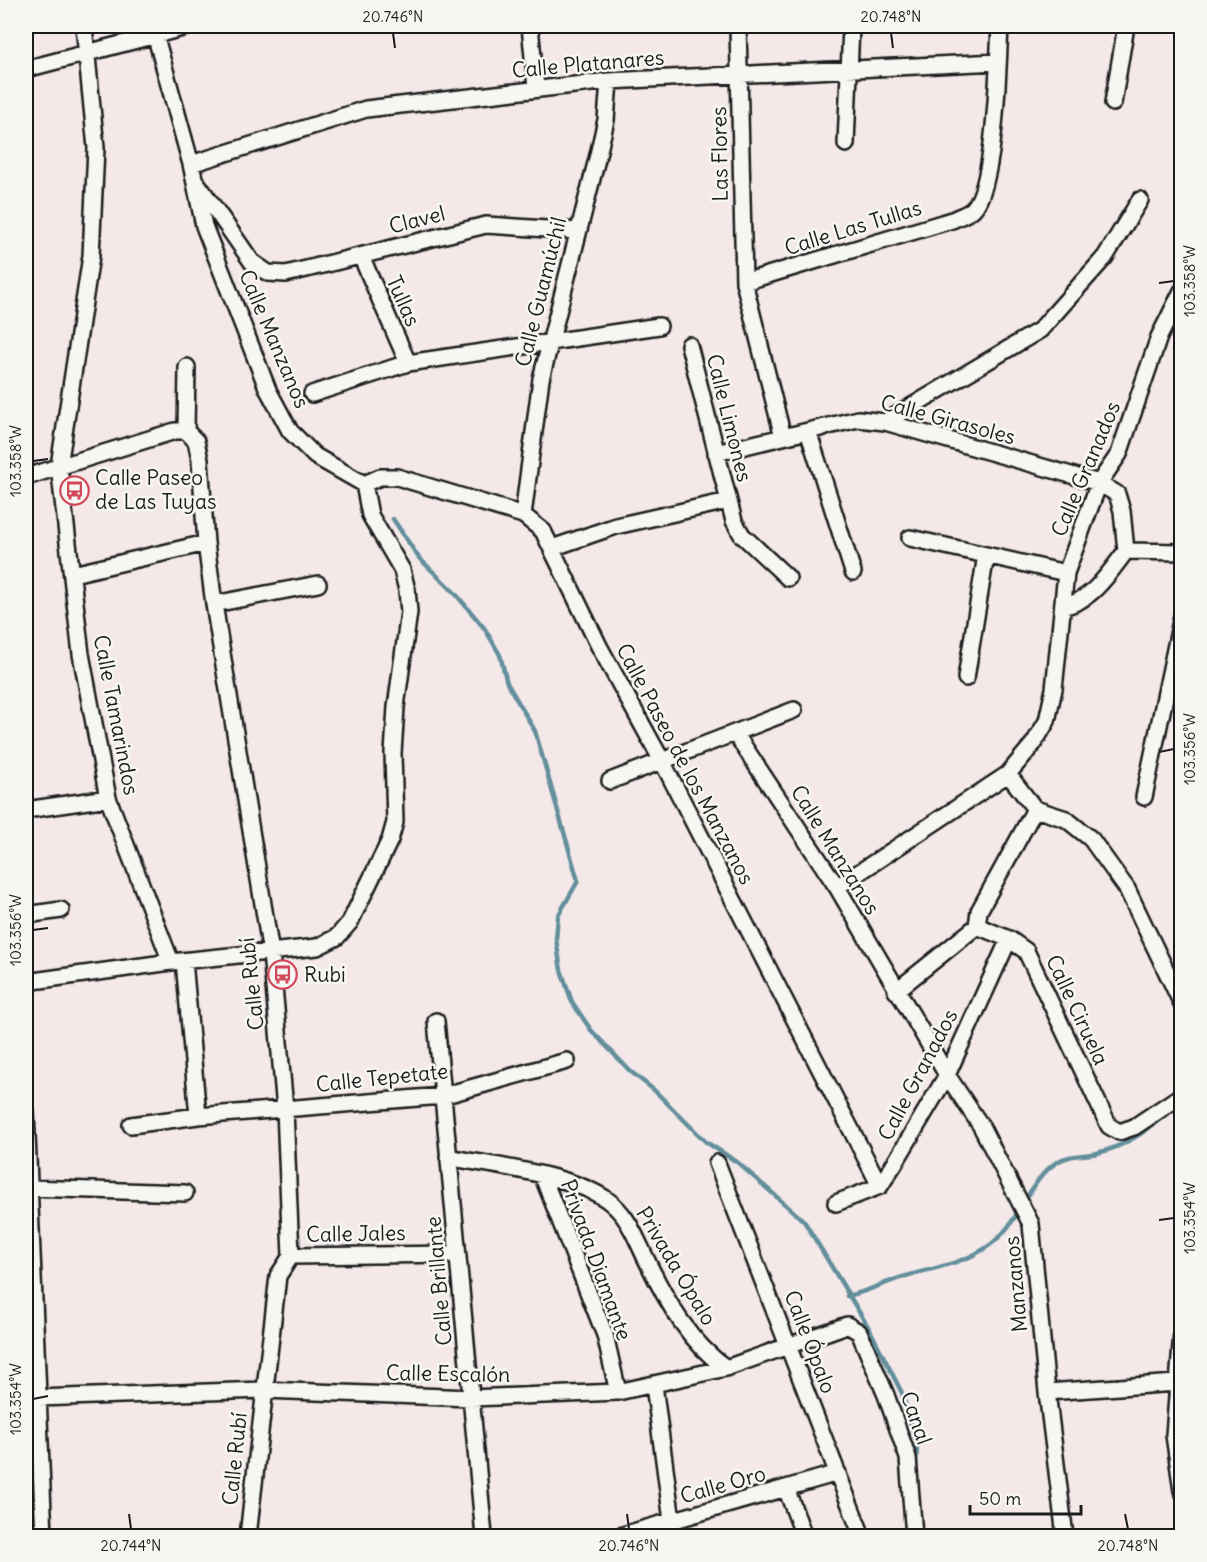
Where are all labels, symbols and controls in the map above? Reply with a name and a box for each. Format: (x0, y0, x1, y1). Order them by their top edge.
text: 20.746°N (363, 7, 423, 26)
text: 20.748°N (861, 7, 921, 26)
street label: Calle Platanares (511, 43, 665, 84)
street label: Las Flores (705, 106, 734, 202)
street label: Calle Las Tullas (781, 194, 925, 261)
street label: Clavel (386, 200, 448, 239)
street label: Calle Guamúchil (509, 214, 572, 370)
text: 103.358°W (1180, 245, 1199, 317)
street label: Calle Manzanos (233, 265, 316, 412)
street label: Tullas (380, 271, 427, 330)
street label: Calle Limones (701, 351, 758, 485)
street label: Calle Girasoles (878, 389, 1019, 450)
street label: Calle Granados (1045, 397, 1126, 541)
text: 103.358°W (6, 425, 25, 497)
place label: Calle Paseo de Las Tuyas (95, 464, 217, 515)
bus stop icon: Calle Paseo de Las Tuyas (58, 474, 90, 506)
street label: Calle Tamarindos (88, 633, 145, 797)
street label: Calle Paseo de los Manzanos (610, 639, 761, 889)
text: 103.356°W (1180, 713, 1199, 785)
street label: Calle Manzanos (785, 780, 886, 920)
text: 103.356°W (6, 894, 25, 966)
street label: Calle Rubí (233, 936, 270, 1032)
street label: Calle Ciruela (1040, 950, 1115, 1069)
bus stop icon: Rubi (267, 959, 299, 991)
place label: Rubi (304, 961, 346, 988)
street label: Calle Granados (872, 1005, 963, 1145)
street label: Calle Tepetate (315, 1057, 449, 1098)
street label: Privada Diamante (555, 1176, 638, 1344)
text: 103.354°W (1180, 1182, 1199, 1254)
street label: Privada Ópalo (630, 1201, 722, 1330)
street label: Calle Brillante (419, 1215, 458, 1347)
street label: Calle Jales (306, 1219, 406, 1248)
street label: Manzanos (998, 1235, 1033, 1333)
street label: Calle Ópalo (778, 1287, 842, 1397)
street label: Calle Escalón (386, 1359, 510, 1388)
text: 103.354°W (6, 1363, 25, 1435)
street label: Canal (895, 1388, 938, 1448)
street label: Calle Rubí (216, 1411, 253, 1507)
street label: Calle Oro (677, 1459, 769, 1510)
scale bar (970, 1478, 1081, 1516)
text: 50 m (979, 1487, 1021, 1510)
text: 20.744°N (101, 1536, 161, 1555)
text: 20.746°N (599, 1536, 659, 1555)
text: 20.748°N (1098, 1536, 1158, 1555)

